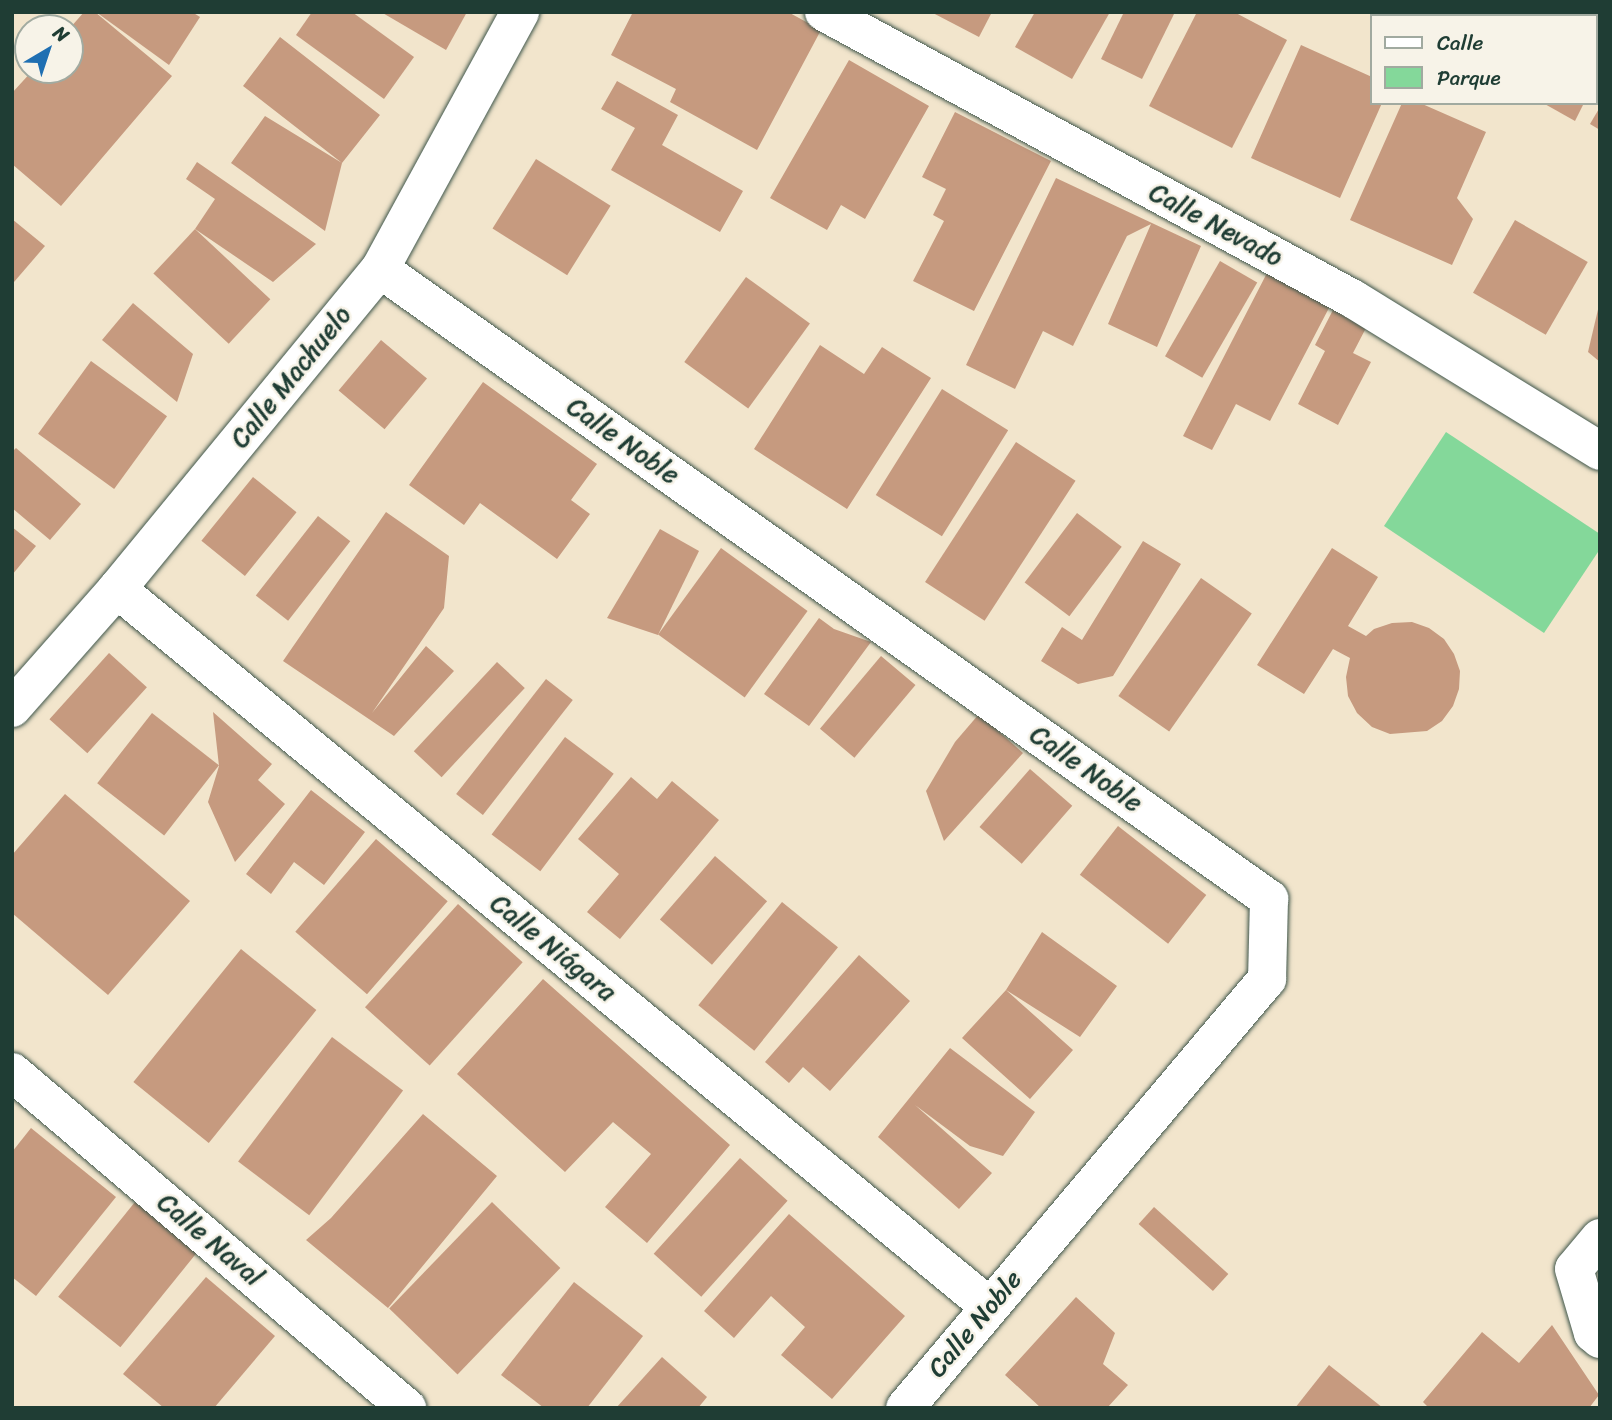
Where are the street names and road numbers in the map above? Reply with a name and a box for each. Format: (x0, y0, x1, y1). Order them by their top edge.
street label: Calle Nevado (1144, 177, 1288, 273)
street label: Calle Machuelo (225, 300, 357, 454)
street label: Calle Noble (561, 391, 685, 491)
street label: Calle Noble (1024, 719, 1148, 819)
street label: Calle Niágara (484, 888, 622, 1008)
street label: Calle Naval (151, 1187, 269, 1293)
street label: Calle Noble (921, 1264, 1029, 1384)

